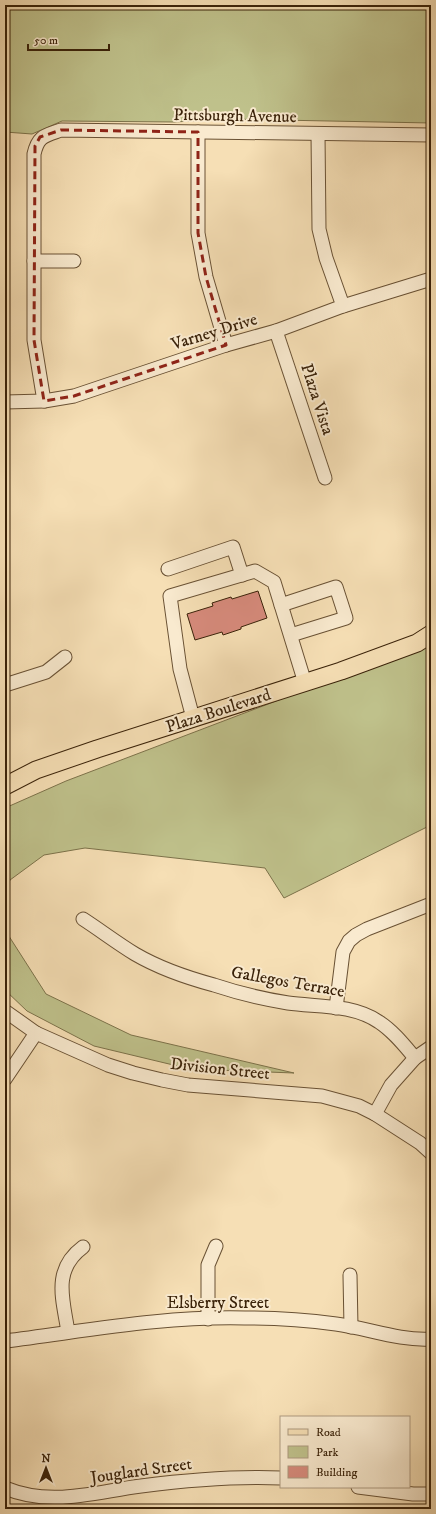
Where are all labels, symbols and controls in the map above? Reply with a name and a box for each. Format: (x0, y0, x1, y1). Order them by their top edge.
scale bar (28, 26, 109, 52)
text: 50 m (34, 33, 58, 48)
street label: Pittsburgh Avenue (173, 104, 297, 128)
street label: Varney Drive (168, 308, 260, 356)
street label: Plaza Vista (295, 361, 339, 438)
street label: Plaza Boulevard (163, 683, 274, 738)
street label: Gallegos Terrace (229, 961, 346, 1003)
street label: Division Street (169, 1053, 271, 1085)
street label: Elsberry Street (167, 1292, 270, 1314)
legend (280, 1416, 410, 1488)
text: Road (316, 1425, 341, 1440)
text: Park (316, 1445, 338, 1460)
north arrow (26, 1448, 66, 1488)
text: N (41, 1452, 51, 1466)
street label: Jouglard Street (87, 1453, 194, 1489)
text: Building (316, 1465, 357, 1480)

